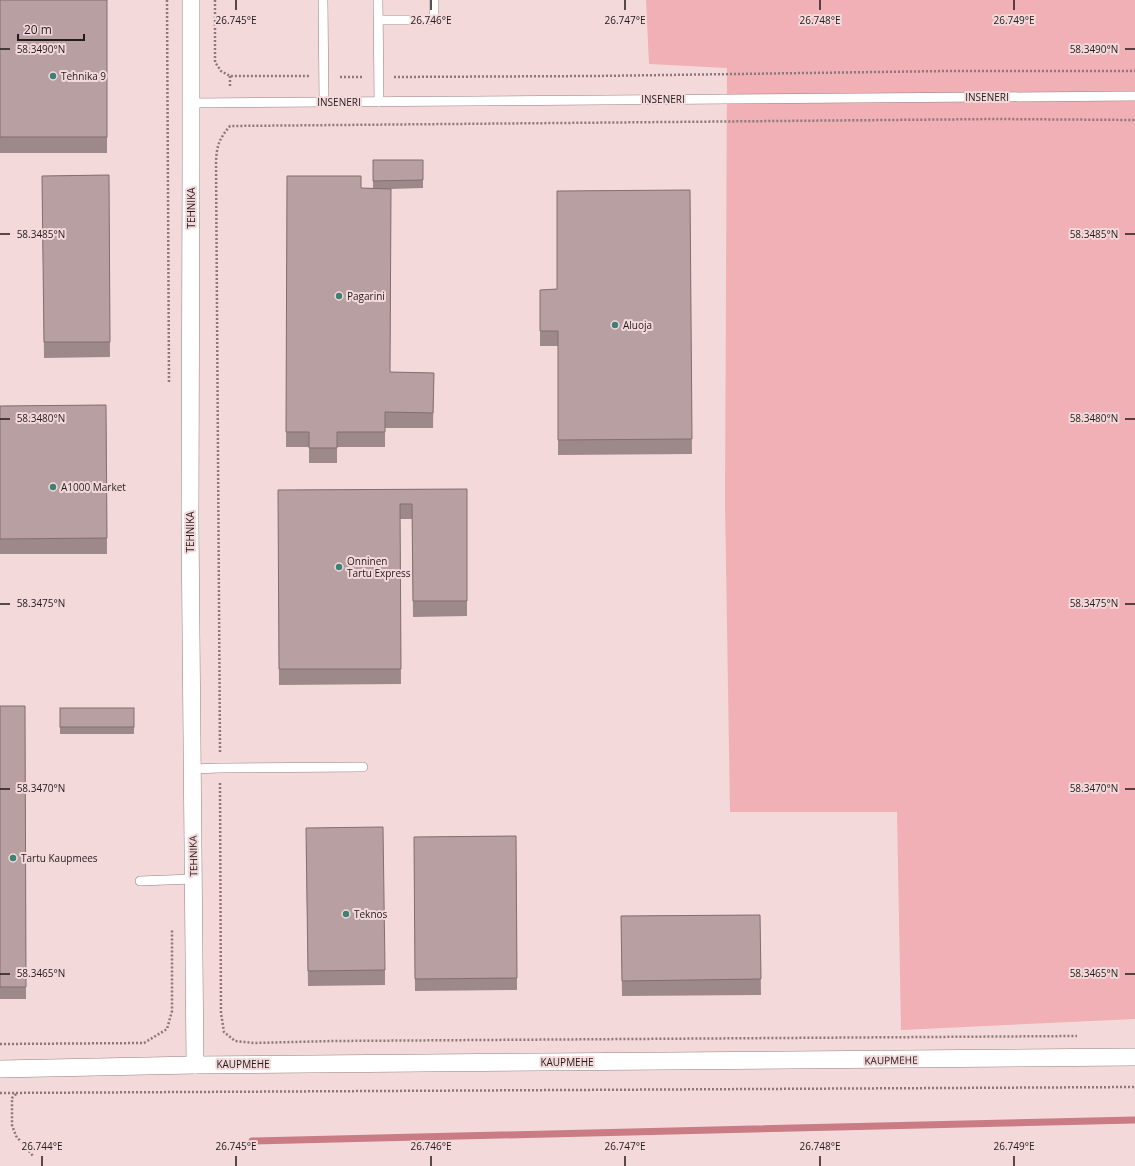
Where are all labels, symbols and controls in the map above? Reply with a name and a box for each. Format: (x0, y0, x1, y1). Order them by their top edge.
text: 26.745°E (215, 13, 257, 27)
text: 26.746°E (410, 13, 452, 27)
text: 26.747°E (604, 13, 646, 27)
text: 26.748°E (799, 13, 841, 27)
text: 26.749°E (993, 13, 1035, 27)
scale bar (18, 16, 84, 42)
text: 20 m (24, 21, 52, 38)
text: 58.3490°N (17, 42, 65, 56)
text: 58.3490°N (1070, 42, 1118, 56)
place label: Tehnika 9 (61, 69, 106, 83)
marker: Tehnika 9 (48, 71, 58, 81)
street label: INSENERI (965, 90, 1009, 104)
street label: INSENERI (641, 92, 685, 106)
street label: INSENERI (317, 95, 361, 109)
street label: TEHNIKA (184, 187, 198, 229)
text: 58.3485°N (17, 227, 65, 241)
text: 58.3485°N (1070, 227, 1118, 241)
place label: Pagarini (347, 289, 385, 303)
marker: Pagarini (334, 291, 344, 301)
place label: Aluoja (623, 318, 652, 332)
marker: Aluoja (610, 320, 620, 330)
text: 58.3480°N (17, 411, 65, 425)
text: 58.3480°N (1070, 411, 1118, 425)
place label: A1000 Market (61, 480, 126, 494)
marker: A1000 Market (48, 482, 58, 492)
street label: TEHNIKA (183, 511, 197, 553)
place label: Onninen Tartu Express (347, 554, 411, 580)
marker: Onninen Tartu Express (334, 562, 344, 572)
text: 58.3475°N (17, 596, 65, 610)
text: 58.3475°N (1070, 596, 1118, 610)
text: 58.3470°N (17, 781, 65, 795)
text: 58.3470°N (1070, 781, 1118, 795)
street label: TEHNIKA (186, 835, 200, 877)
place label: Tartu Kaupmees (21, 851, 98, 865)
marker: Tartu Kaupmees (8, 853, 18, 863)
place label: Teknos (354, 907, 388, 921)
marker: Teknos (341, 909, 351, 919)
text: 58.3465°N (17, 966, 65, 980)
text: 58.3465°N (1070, 966, 1118, 980)
street label: KAUPMEHE (864, 1053, 918, 1067)
street label: KAUPMEHE (540, 1055, 594, 1069)
street label: KAUPMEHE (216, 1057, 270, 1071)
text: 26.744°E (21, 1139, 63, 1153)
text: 26.745°E (215, 1139, 257, 1153)
text: 26.746°E (410, 1139, 452, 1153)
text: 26.747°E (604, 1139, 646, 1153)
text: 26.748°E (799, 1139, 841, 1153)
text: 26.749°E (993, 1139, 1035, 1153)

